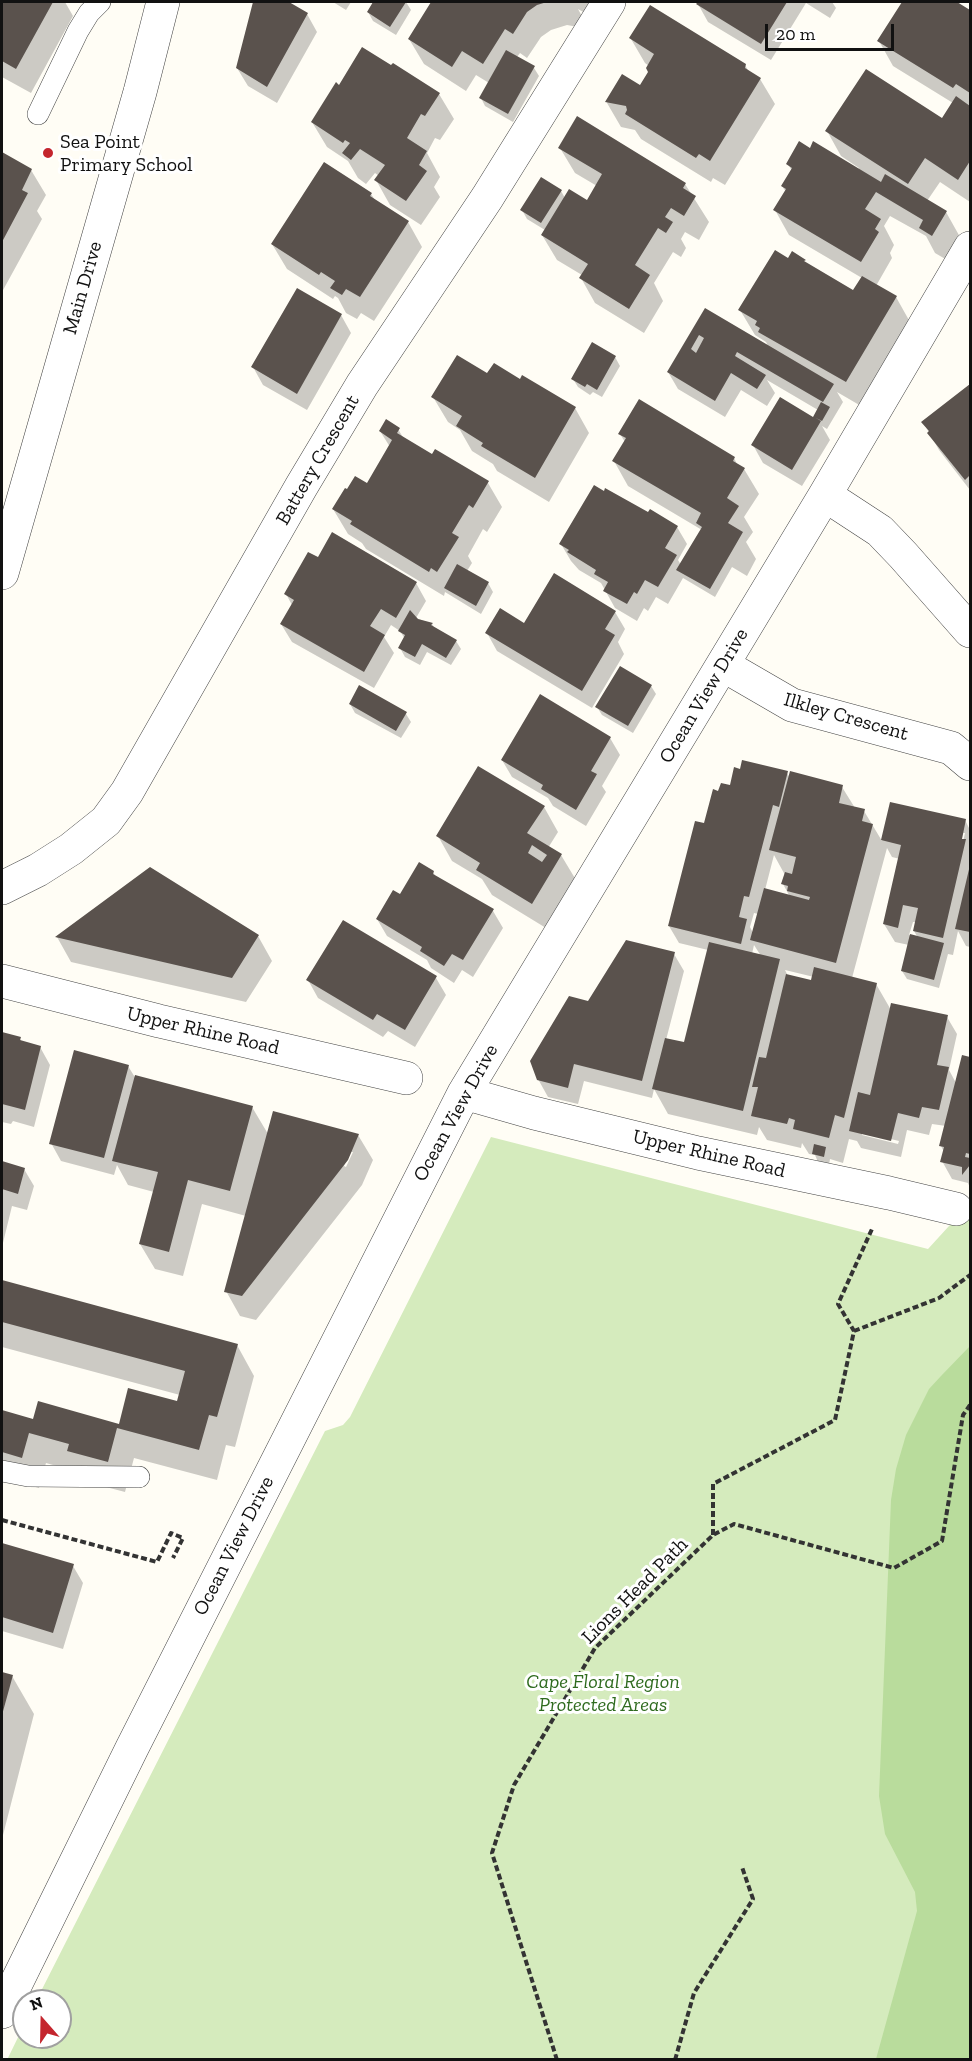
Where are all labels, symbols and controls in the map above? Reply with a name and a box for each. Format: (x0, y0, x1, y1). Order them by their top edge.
scale bar (768, 12, 897, 50)
text: 20 m (776, 23, 815, 45)
place label: Sea Point Primary School (60, 130, 192, 177)
marker: Sea Point Primary School (41, 146, 55, 160)
street label: Main Drive (58, 239, 108, 337)
street label: Battery Crescent (271, 391, 365, 529)
street label: Ocean View Drive (654, 624, 754, 768)
street label: Ilkley Crescent (781, 688, 911, 746)
street label: Upper Rhine Road (124, 1002, 282, 1060)
street label: Ocean View Drive (408, 1040, 504, 1186)
street label: Upper Rhine Road (630, 1125, 788, 1183)
street label: Ocean View Drive (189, 1472, 279, 1620)
street label: Lions Head Path (577, 1533, 693, 1649)
park label: Cape Floral Region Protected Areas (526, 1670, 680, 1717)
north arrow (12, 1989, 72, 2049)
text: N (27, 1992, 45, 2015)

